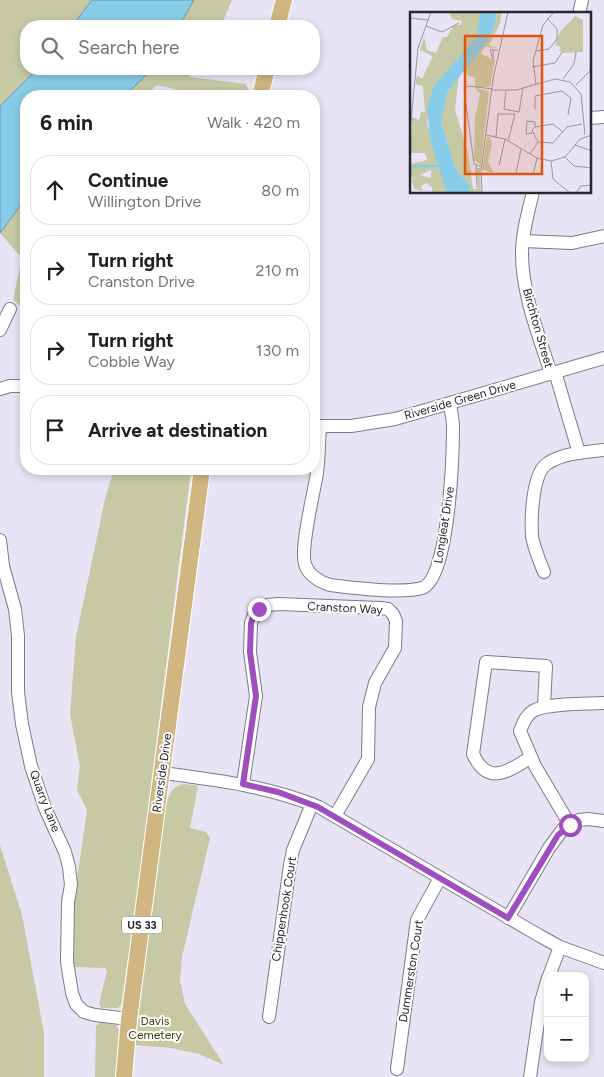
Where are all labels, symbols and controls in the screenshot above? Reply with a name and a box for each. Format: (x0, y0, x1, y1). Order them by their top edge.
inset map (410, 12, 592, 194)
search box (20, 20, 320, 75)
icon: search (38, 34, 66, 62)
text: Search here (78, 36, 180, 59)
text: 6 min (40, 110, 93, 135)
text: Walk · 420 m (207, 113, 300, 132)
text: Continue (88, 169, 168, 192)
icon: ahead (41, 176, 69, 204)
text: 80 m (261, 181, 299, 200)
text: Willington Drive (88, 192, 201, 211)
text: Turn right (88, 249, 174, 272)
icon: right (41, 256, 69, 284)
text: 210 m (256, 261, 299, 280)
text: Cranston Drive (88, 272, 195, 291)
street label: Birchton Street (520, 287, 556, 370)
text: Turn right (88, 329, 174, 352)
icon: right (41, 336, 69, 364)
text: 130 m (256, 341, 299, 360)
text: Cobble Way (88, 352, 175, 371)
street label: Riverside Green Drive (402, 377, 518, 423)
icon: arrive (41, 416, 69, 444)
text: Arrive at destination (88, 419, 267, 442)
street label: Longleat Drive (431, 485, 457, 564)
route end (248, 598, 271, 621)
street label: Cranston Way (307, 599, 384, 617)
street label: Riverside Drive (150, 732, 175, 813)
street label: Quarry Lane (27, 768, 63, 834)
route start (559, 814, 582, 837)
street label: Chippenhook Court (269, 855, 299, 962)
road number: US 33 (122, 916, 162, 934)
street label: Dummerston Court (396, 918, 426, 1023)
map controls (544, 972, 589, 1062)
button: + (544, 972, 589, 1017)
park label: Davis Cemetery (128, 1014, 182, 1042)
button: − (544, 1017, 589, 1062)

